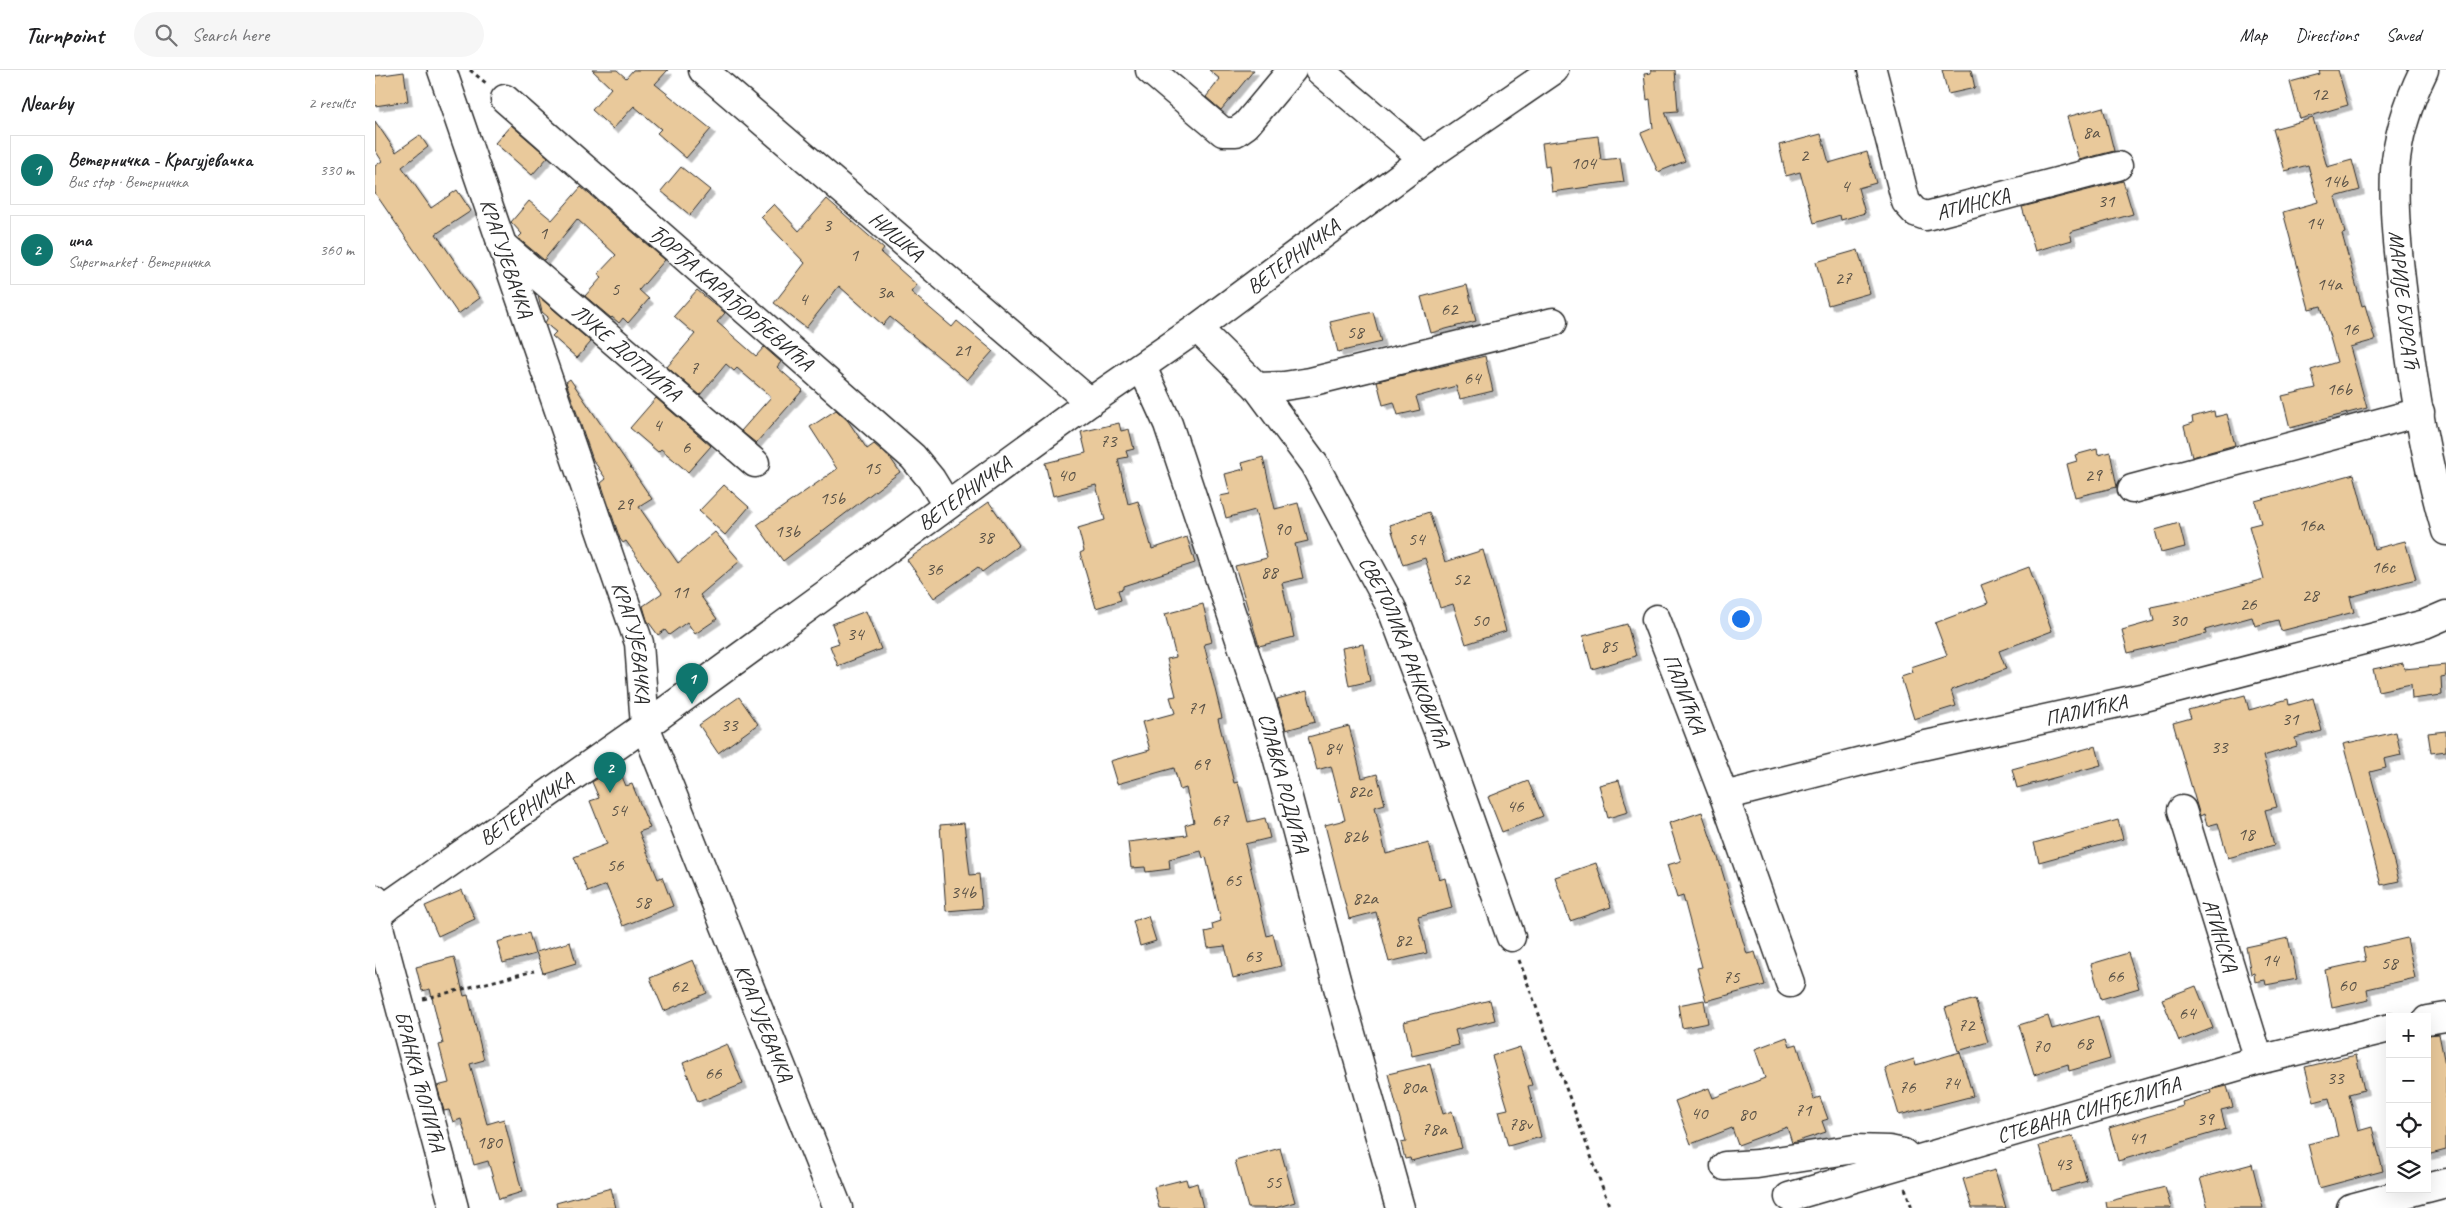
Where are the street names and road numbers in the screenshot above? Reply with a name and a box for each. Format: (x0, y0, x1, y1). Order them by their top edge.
street label: АТИНСКА (1933, 182, 2013, 226)
street label: КРАГУЈЕВАЧКА (474, 195, 539, 322)
street label: НИШКА (864, 206, 929, 267)
street label: ВЕТЕРНИЧКА (1241, 213, 1346, 300)
street label: ЂОРЂА КАРАЂОРЂЕВИЋА (643, 219, 820, 377)
street label: МАРИЈЕ БУРСАЋ (2383, 230, 2425, 372)
street label: ЛУКЕ ДОТЛИЋА (567, 298, 688, 407)
street label: ВЕТЕРНИЧКА (913, 450, 1018, 536)
street label: СВЕТОЛИКА РАНКОВИЋА (1353, 552, 1456, 752)
street label: КРАГУЈЕВАЧКА (606, 578, 656, 704)
street label: ПАЛИЋКА (1658, 650, 1712, 739)
street label: ПАЛИЋКА (2042, 688, 2131, 732)
street label: СЛАВКА РОДИЋА (1253, 710, 1315, 857)
street label: ВЕТЕРНИЧКА (474, 766, 580, 851)
street label: АТИНСКА (2197, 896, 2244, 975)
street label: КРАГУЈЕВАЧКА (729, 961, 799, 1086)
street label: БРАНКА ЋОПИЋА (389, 1008, 452, 1156)
street label: СТЕВАНА СИНЂЕЛИЋА (1994, 1070, 2185, 1149)

